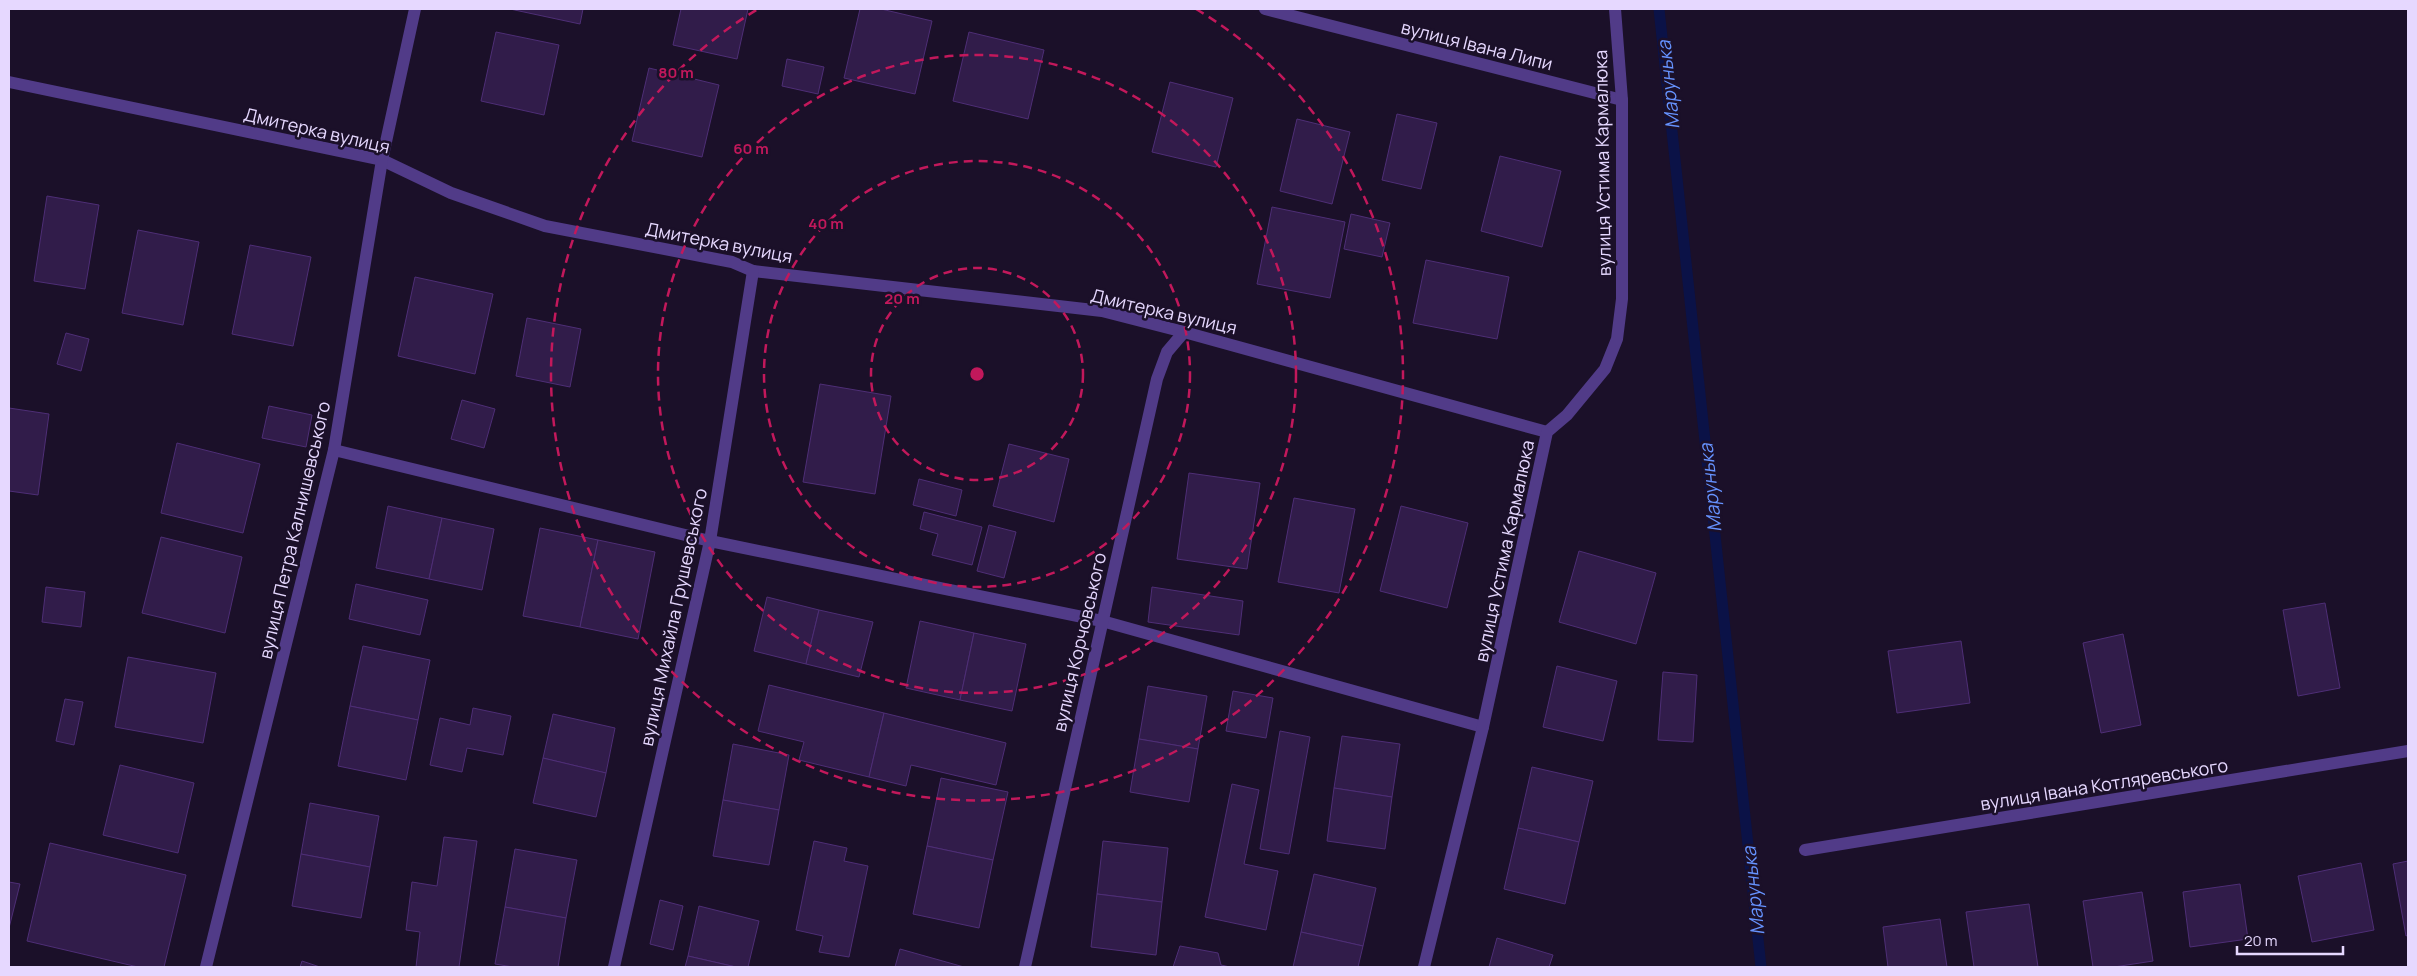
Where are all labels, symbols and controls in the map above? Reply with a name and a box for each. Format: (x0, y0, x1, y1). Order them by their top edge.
street label: вулиця Івана Липи (1399, 15, 1555, 75)
water label: Марунька (1650, 38, 1686, 131)
street label: вулиця Устима Кармалюка (1588, 50, 1616, 276)
text: 80 m (658, 62, 694, 83)
street label: Дмитерка вулиця (242, 102, 392, 158)
text: 60 m (733, 138, 769, 159)
text: 40 m (808, 213, 844, 234)
street label: Дмитерка вулиця (643, 216, 795, 268)
street label: Дмитерка вулиця (1089, 283, 1239, 339)
text: 20 m (884, 288, 920, 309)
centre of rings (968, 365, 986, 383)
street label: вулиця Петра Калнишевського (253, 399, 335, 661)
street label: вулиця Устима Кармалюка (1469, 438, 1539, 664)
water label: Марунька (1692, 441, 1728, 534)
street label: вулиця Михайла Грушевського (634, 486, 712, 748)
street label: вулиця Корчовського (1047, 550, 1111, 734)
street label: вулиця Івана Котляревського (1978, 753, 2230, 815)
water label: Марунька (1735, 844, 1771, 937)
scale bar (2237, 924, 2343, 956)
text: 20 m (2244, 930, 2277, 951)

